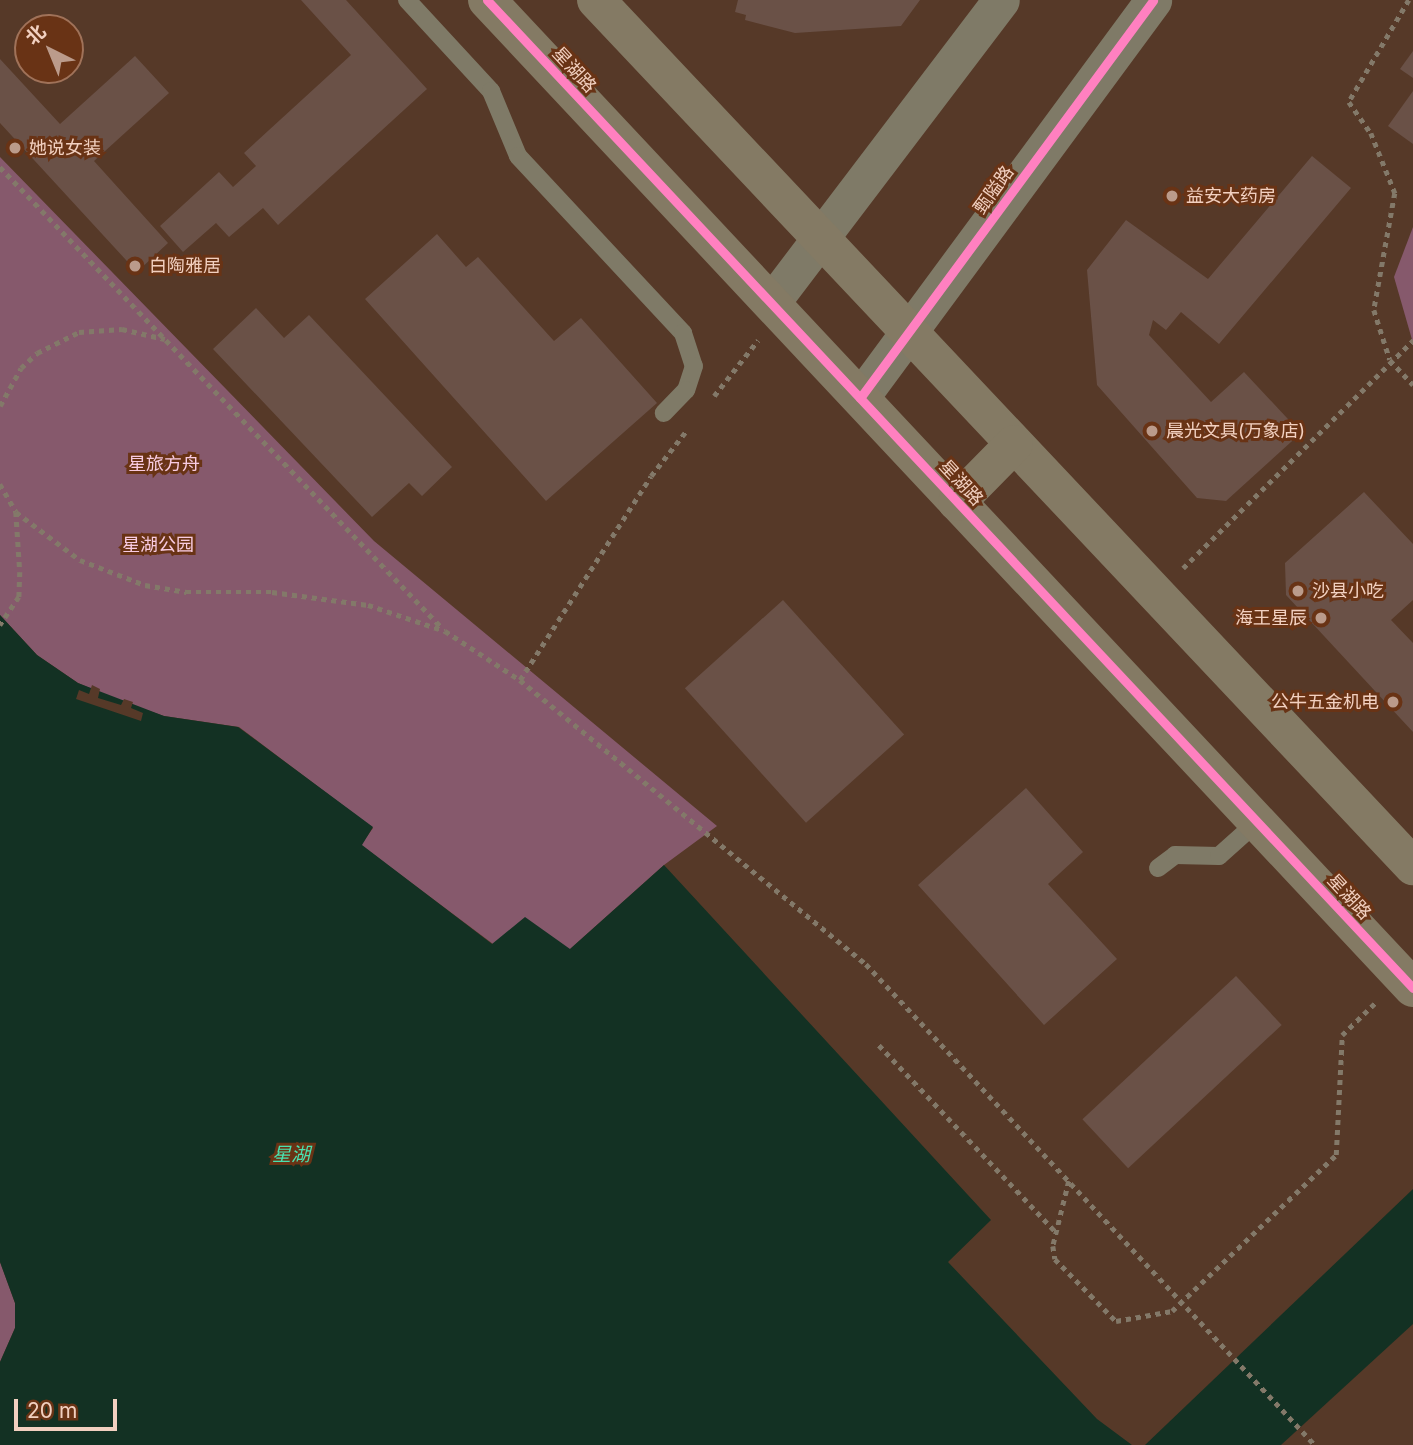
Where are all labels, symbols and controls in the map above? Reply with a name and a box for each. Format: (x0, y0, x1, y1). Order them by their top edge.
north arrow (14, 14, 84, 84)
text: 北 (21, 20, 50, 50)
street label: 星湖路 (548, 43, 600, 97)
place label: 她说女装 (29, 137, 101, 159)
marker: 她说女装 (7, 140, 23, 156)
street label: 甄隘路 (969, 162, 1019, 218)
place label: 益安大药房 (1186, 185, 1276, 207)
marker: 益安大药房 (1164, 188, 1180, 204)
place label: 白陶雅居 (149, 255, 221, 277)
marker: 白陶雅居 (127, 258, 143, 274)
place label: 晨光文具(万象店) (1166, 420, 1305, 442)
marker: 晨光文具(万象店) (1144, 423, 1160, 439)
park label: 星旅方舟 (128, 453, 200, 475)
street label: 星湖路 (935, 456, 987, 510)
park label: 星湖公园 (122, 534, 194, 556)
place label: 沙县小吃 (1312, 580, 1384, 602)
marker: 沙县小吃 (1290, 583, 1306, 599)
place label: 海王星辰 (1235, 607, 1307, 629)
marker: 海王星辰 (1313, 610, 1329, 626)
place label: 公牛五金机电 (1271, 691, 1379, 713)
marker: 公牛五金机电 (1385, 694, 1401, 710)
street label: 星湖路 (1323, 870, 1375, 924)
water label: 星湖 (272, 1144, 310, 1166)
scale bar (18, 1386, 121, 1430)
text: 20 m (27, 1398, 77, 1423)

